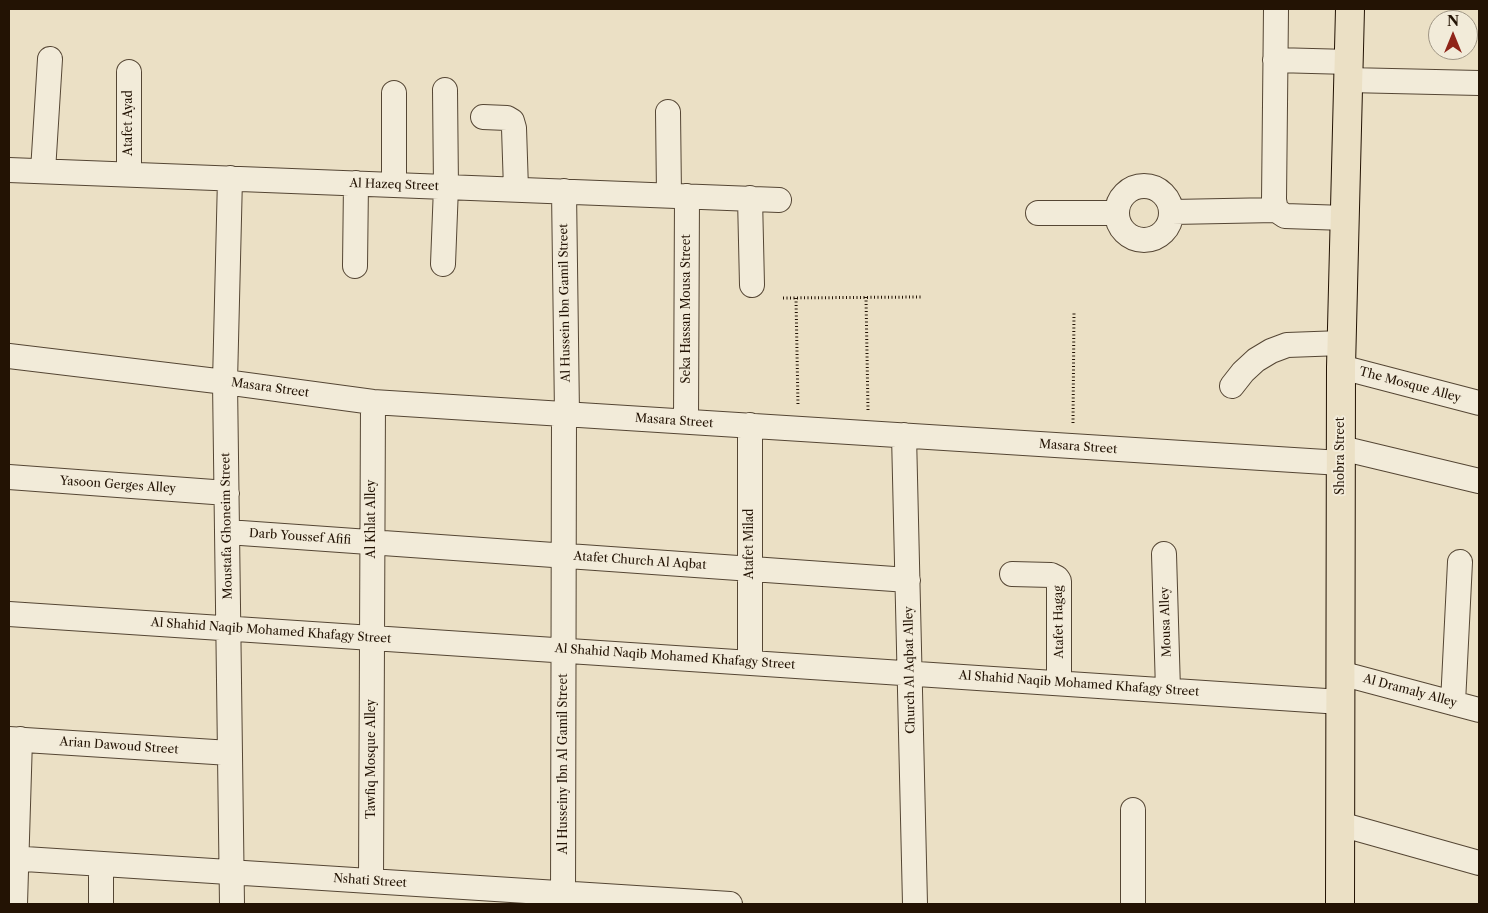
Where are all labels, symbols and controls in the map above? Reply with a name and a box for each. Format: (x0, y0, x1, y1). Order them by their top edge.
north arrow (1428, 10, 1478, 60)
text: N (1447, 12, 1459, 30)
street label: Atafet Ayad (122, 90, 136, 156)
street label: Al Hazeq Street (349, 176, 439, 194)
street label: Al Hussein Ibn Gamil Street (556, 224, 574, 382)
street label: Seka Hassan Mousa Street (680, 234, 694, 384)
street label: The Mosque Alley (1358, 365, 1462, 405)
street label: Masara Street (230, 375, 310, 401)
street label: Masara Street (634, 411, 714, 431)
street label: Shobra Street (1334, 417, 1348, 495)
street label: Masara Street (1038, 437, 1118, 457)
street label: Moustafa Ghoneim Street (219, 452, 235, 600)
street label: Yasoon Gerges Alley (59, 474, 177, 496)
street label: Al Khlat Alley (365, 479, 379, 559)
street label: Atafet Milad (743, 509, 757, 579)
street label: Darb Youssef Afifi (249, 526, 351, 548)
street label: Atafet Church Al Aqbat (573, 549, 707, 573)
street label: Atafet Hagag (1051, 585, 1067, 659)
street label: Mousa Alley (1158, 587, 1174, 657)
street label: Church Al Aqbat Alley (902, 606, 918, 734)
street label: Al Shahid Naqib Mohamed Khafagy Street (150, 615, 392, 647)
street label: Al Shahid Naqib Mohamed Khafagy Street (554, 641, 796, 673)
street label: Al Shahid Naqib Mohamed Khafagy Street (958, 668, 1200, 700)
street label: Al Dramaly Alley (1361, 672, 1459, 710)
street label: Al Husseiny Ibn Al Gamil Street (557, 674, 571, 854)
street label: Tawfiq Mosque Alley (365, 699, 379, 819)
street label: Arian Dawoud Street (59, 735, 179, 757)
street label: Nshati Street (333, 871, 407, 891)

